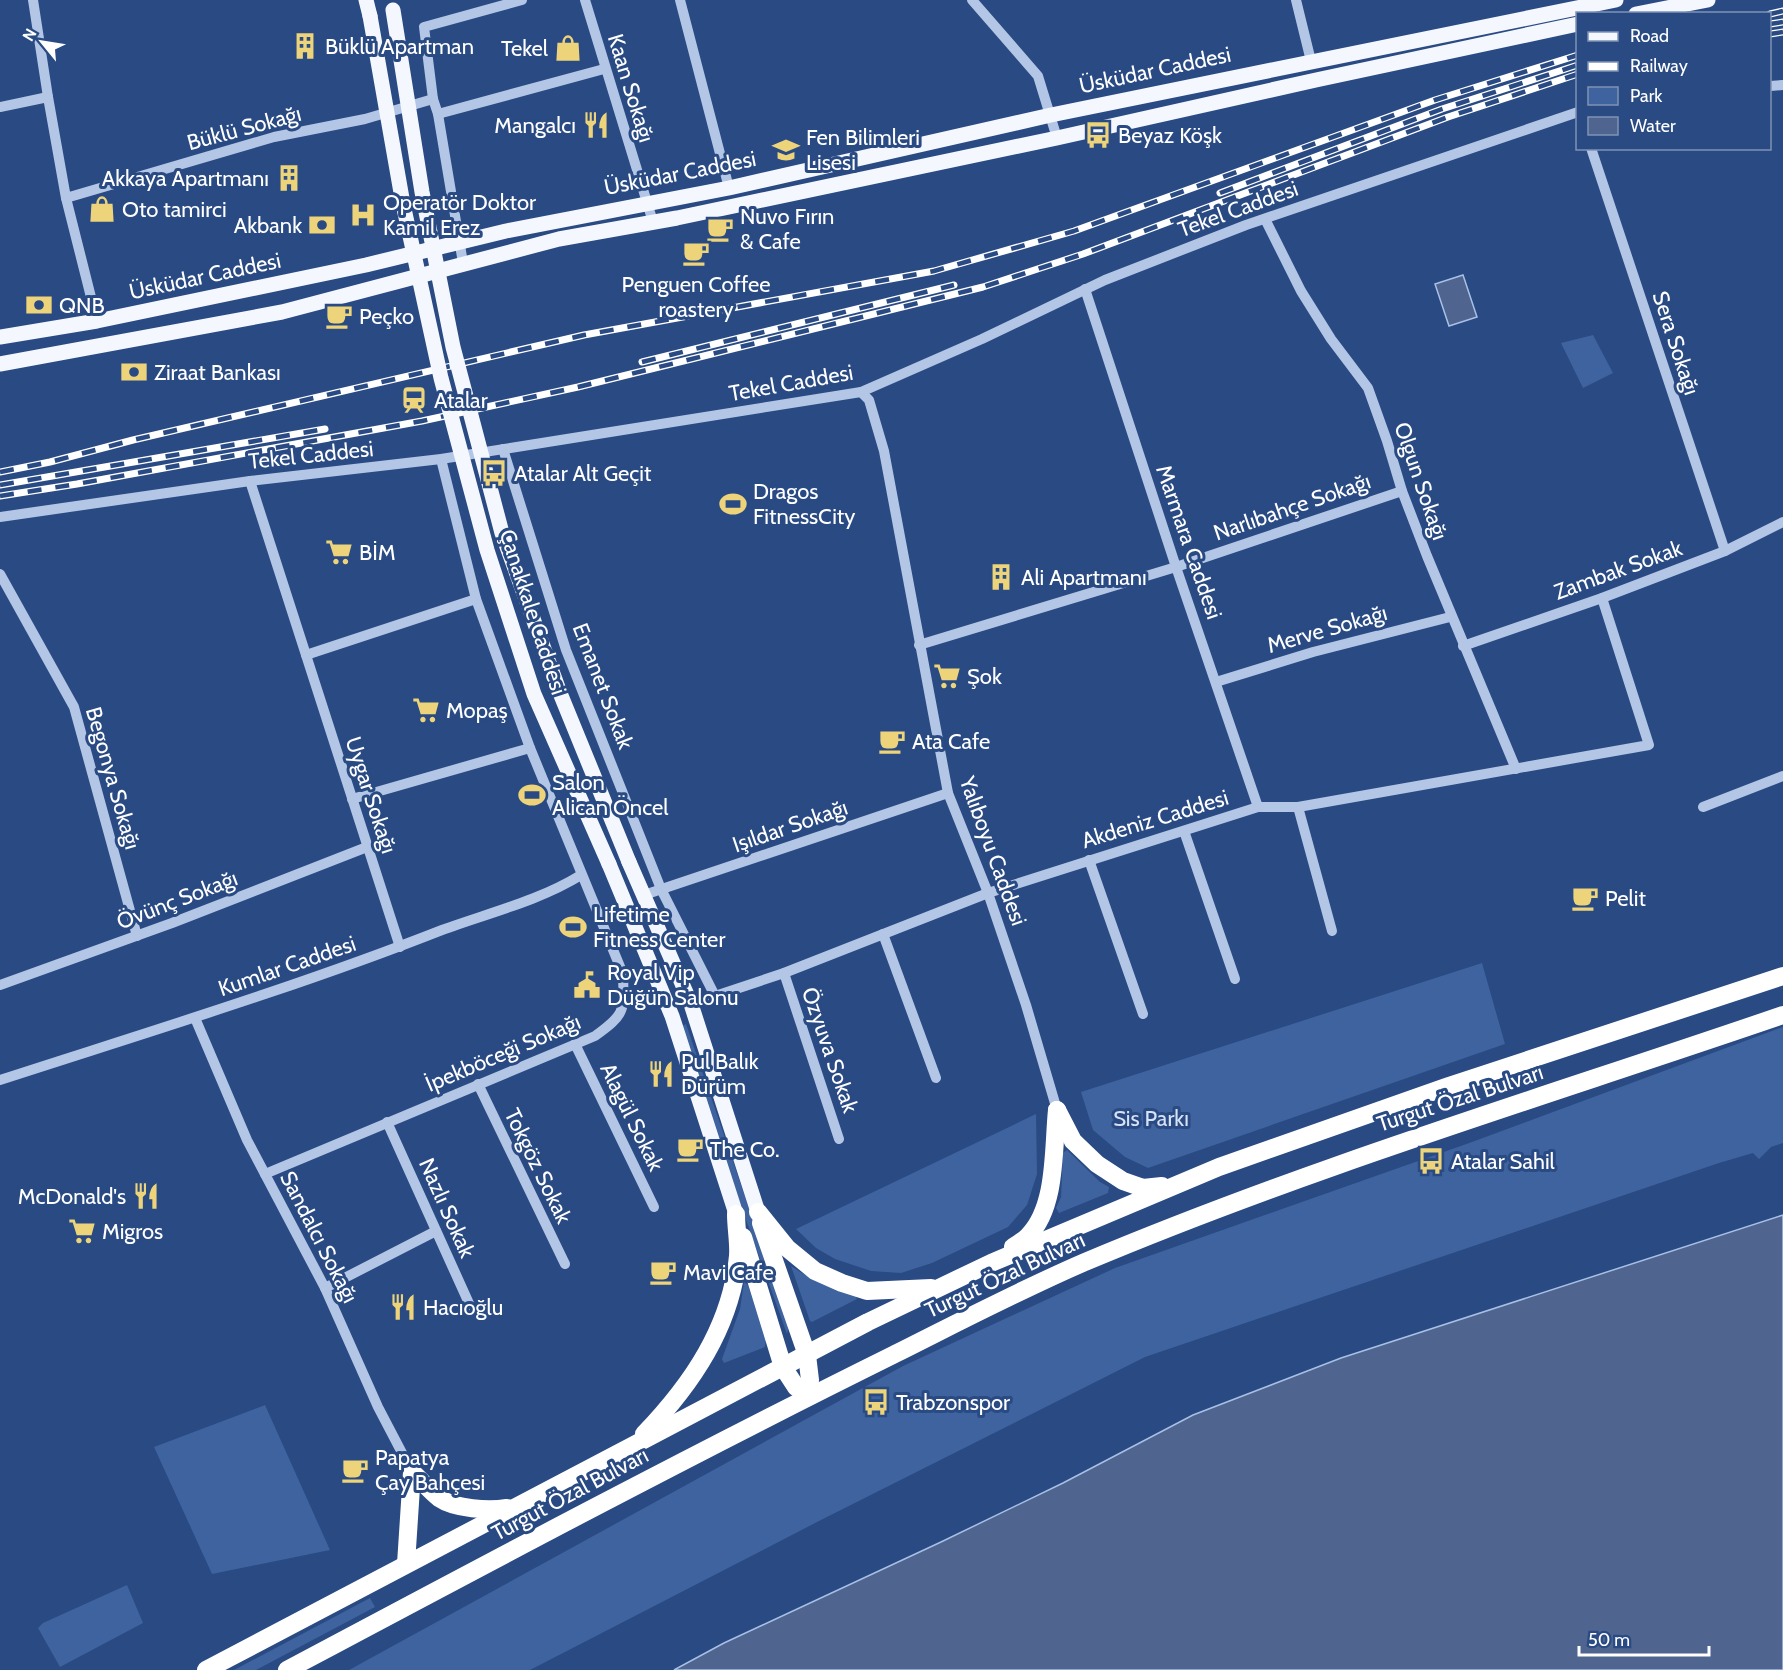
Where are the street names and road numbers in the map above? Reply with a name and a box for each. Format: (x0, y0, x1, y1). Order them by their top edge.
street label: Kaan Sokağı (602, 31, 660, 145)
street label: Üsküdar Caddesi (1077, 41, 1233, 99)
street label: Büklü Sokağı (184, 100, 304, 156)
street label: Üsküdar Caddesi (602, 145, 758, 201)
street label: Tekel Caddesi (1174, 175, 1302, 243)
street label: Üsküdar Caddesi (127, 247, 283, 305)
street label: Sera Sokağı (1647, 288, 1705, 398)
street label: Tekel Caddesi (727, 359, 855, 407)
street label: Olgun Sokağı (1388, 419, 1454, 543)
street label: Tekel Caddesi (247, 435, 375, 475)
street label: Marmara Caddesi (1150, 461, 1228, 623)
street label: Narlıbahçe Sokağı (1210, 467, 1374, 547)
street label: Çanakkale Caddesi (494, 526, 572, 698)
street label: Zambak Sokak (1550, 534, 1686, 606)
street label: Merve Sokağı (1264, 599, 1390, 659)
street label: Emanet Sokak (567, 619, 639, 753)
street label: Begonya Sokağı (80, 704, 146, 852)
street label: Uygar Sokağı (339, 733, 403, 857)
street label: Yalıboyu Caddesi (953, 772, 1032, 929)
street label: Akdeniz Caddesi (1078, 784, 1232, 854)
street label: Işıldar Sokağı (729, 794, 851, 858)
street label: Övünç Sokağı (113, 865, 241, 935)
street label: Kumlar Caddesi (215, 930, 359, 1002)
street label: Özyuva Sokak (796, 984, 864, 1117)
street label: İpekböceği Sokağı (421, 1008, 585, 1098)
street label: Turgut Özal Bulvarı (1373, 1058, 1547, 1138)
street label: Alagül Sokak (594, 1059, 670, 1176)
street label: Tokgöz Sokak (499, 1104, 578, 1228)
street label: Nazlı Sokak (413, 1154, 481, 1262)
street label: Sandalcı Sokağı (274, 1167, 364, 1307)
street label: Turgut Özal Bulvarı (921, 1226, 1089, 1324)
street label: Turgut Özal Bulvarı (487, 1441, 653, 1547)

